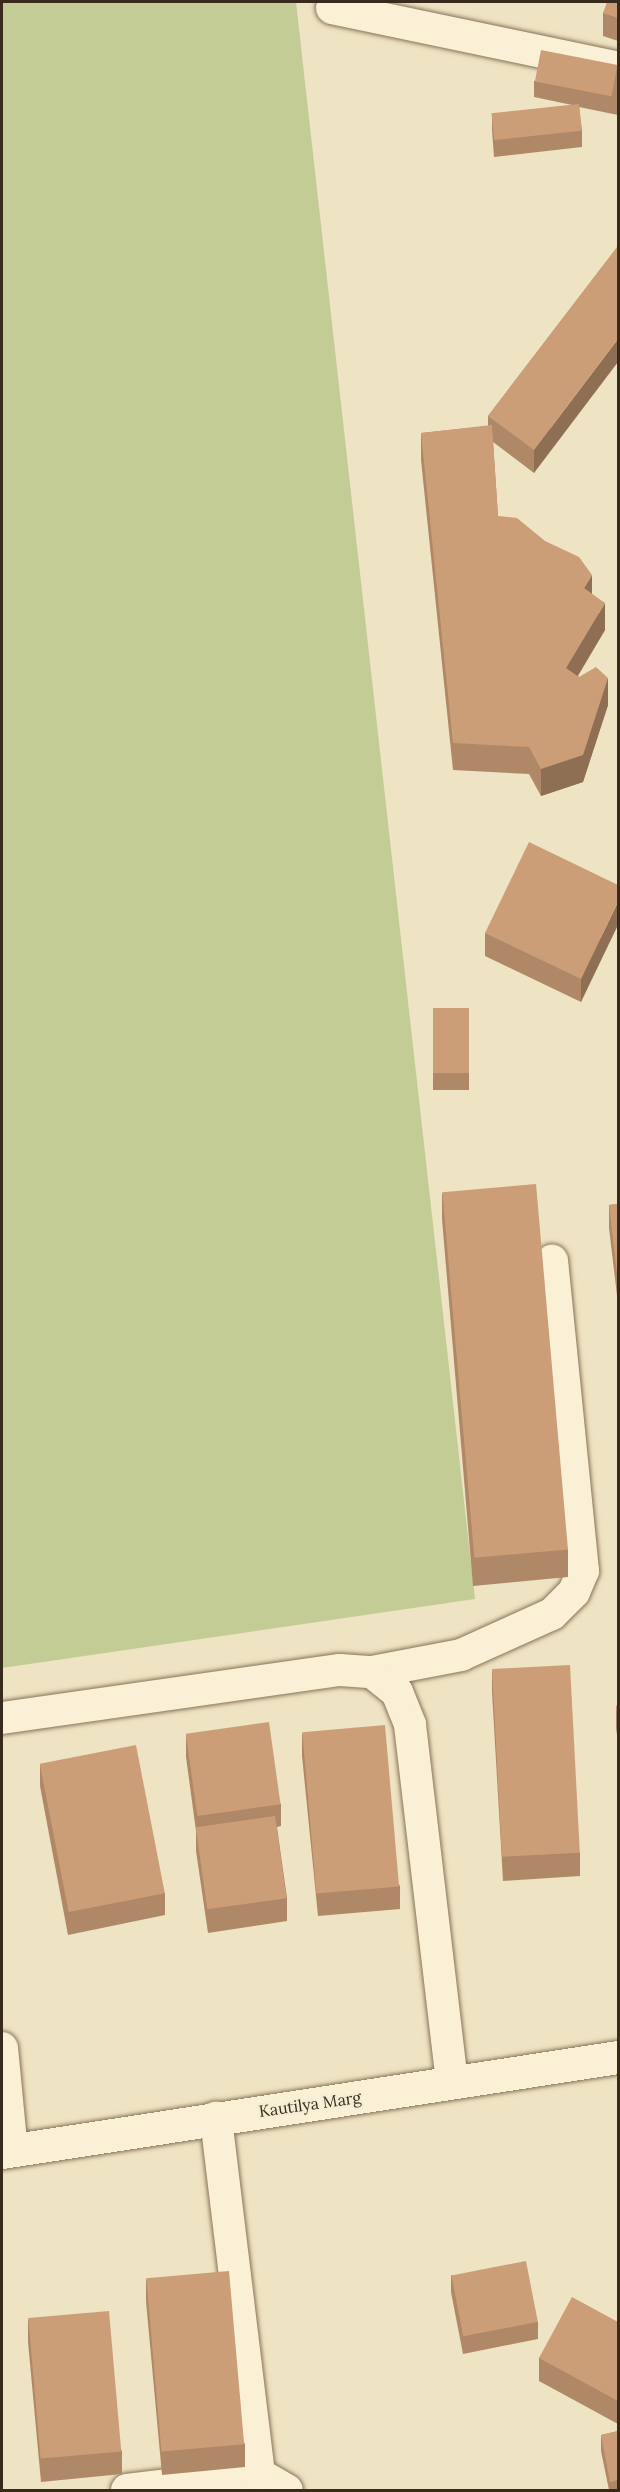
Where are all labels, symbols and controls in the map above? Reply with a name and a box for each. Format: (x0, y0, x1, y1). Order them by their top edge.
street label: Kautilya Marg (258, 2087, 362, 2121)

